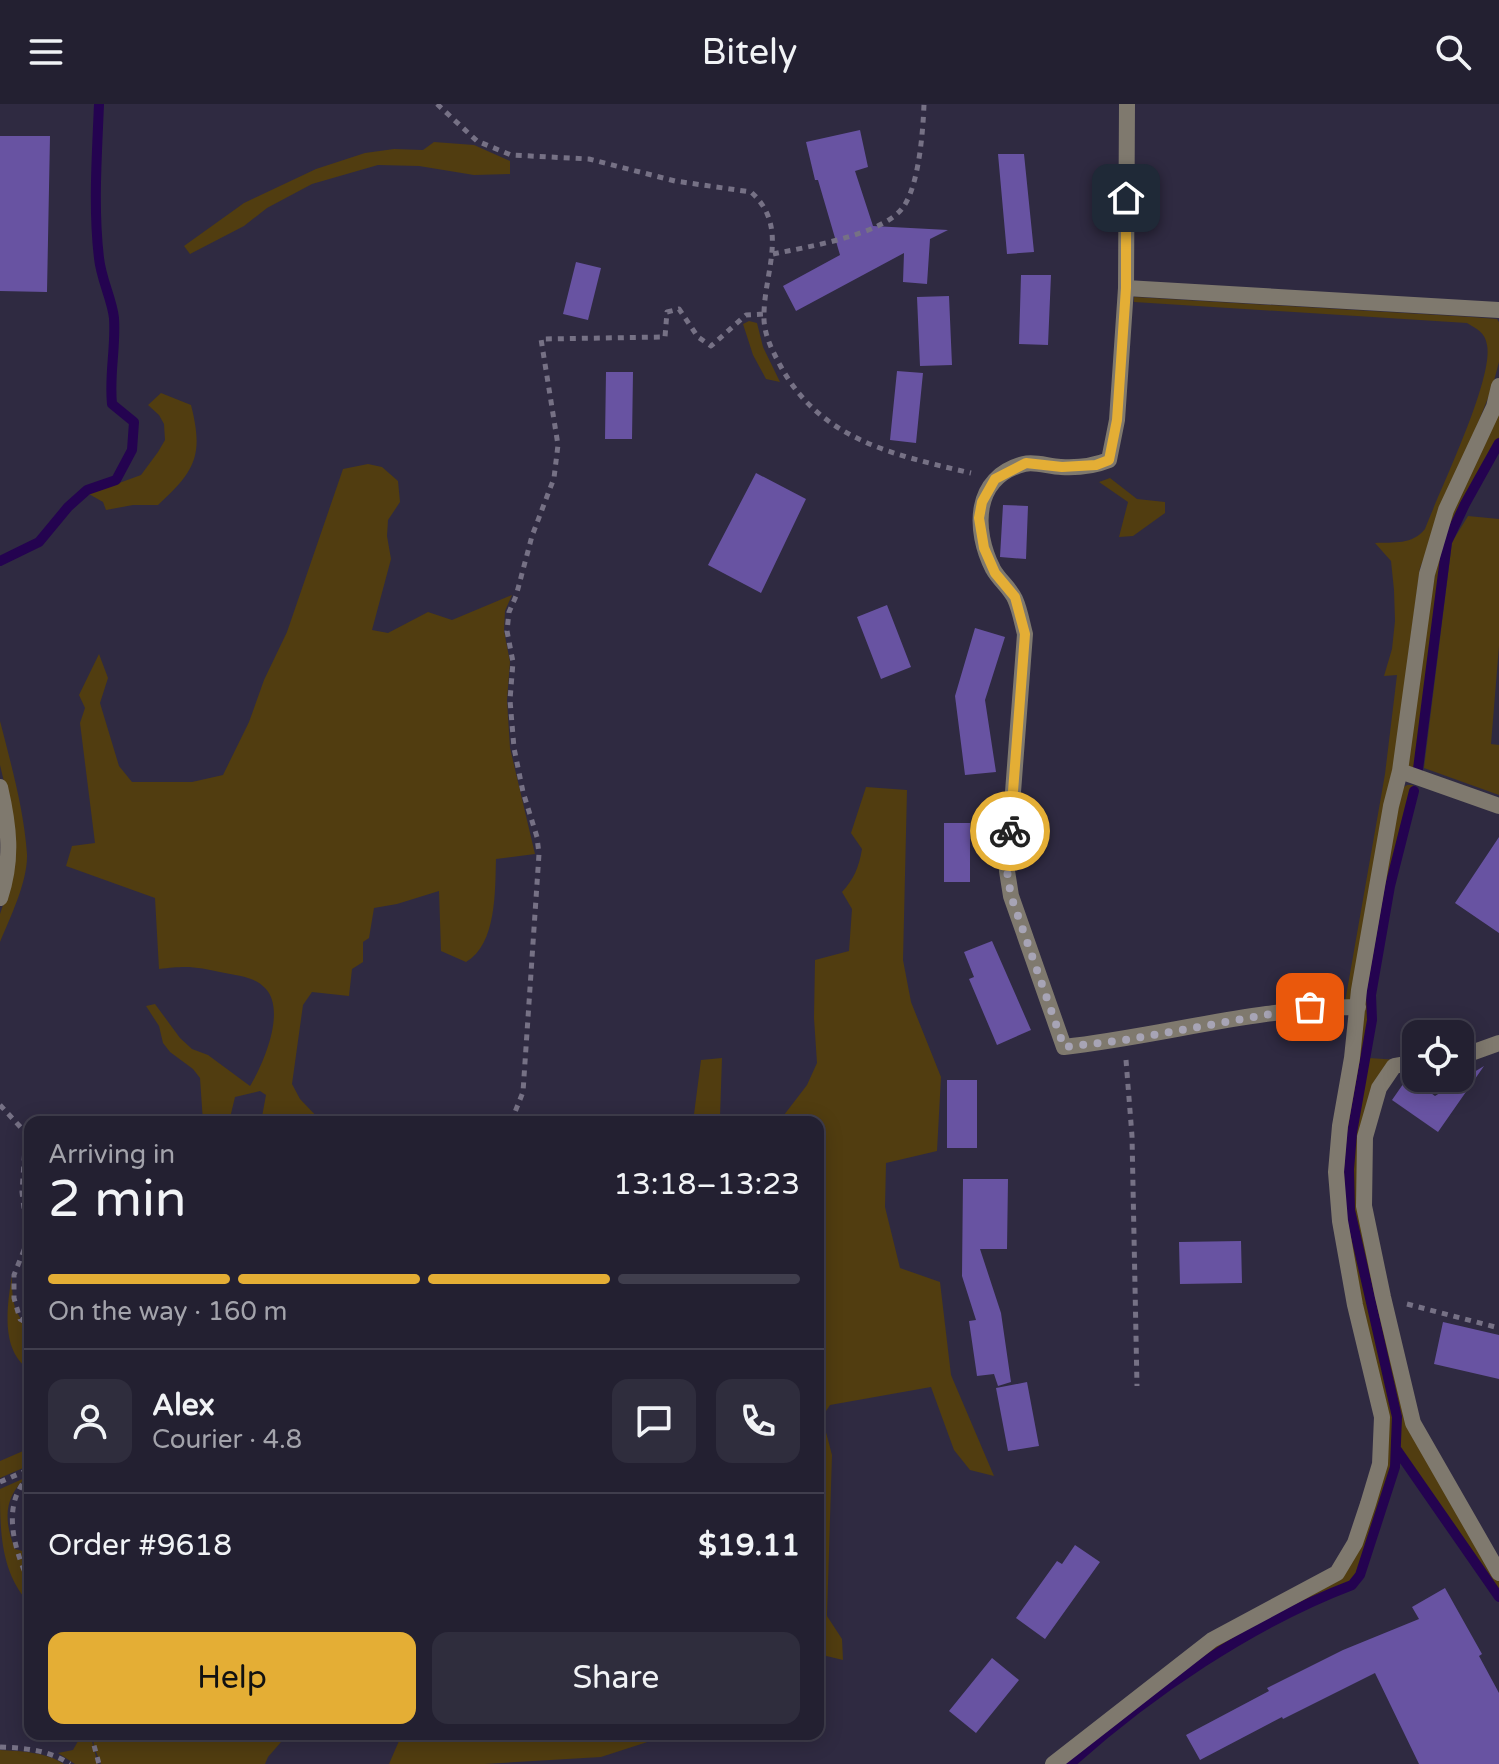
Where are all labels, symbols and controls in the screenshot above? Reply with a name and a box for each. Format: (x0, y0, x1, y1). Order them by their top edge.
icon: menu (24, 30, 68, 74)
icon: search (1431, 30, 1475, 74)
text: Bitely (702, 31, 797, 74)
pin (1092, 164, 1160, 232)
icon: home (1104, 176, 1148, 220)
courier (970, 791, 1050, 871)
icon: bike (988, 809, 1032, 853)
pin (1276, 973, 1344, 1041)
icon: bag (1288, 985, 1332, 1029)
map controls (1402, 1020, 1474, 1092)
button: locate (1402, 1020, 1474, 1092)
text: Arriving in (48, 1139, 175, 1170)
text: 13:18–13:23 (613, 1166, 800, 1203)
text: 2 min (48, 1168, 187, 1231)
text: On the way · 160 m (48, 1296, 287, 1327)
button: person (48, 1379, 132, 1463)
button: chat (612, 1379, 696, 1463)
button: phone (716, 1379, 800, 1463)
text: Alex (152, 1387, 215, 1424)
text: Courier · 4.8 (152, 1424, 302, 1455)
text: Order #9618 (48, 1527, 232, 1564)
text: $19.11 (698, 1527, 800, 1564)
button: Help (48, 1632, 416, 1724)
button: Share (432, 1632, 800, 1724)

